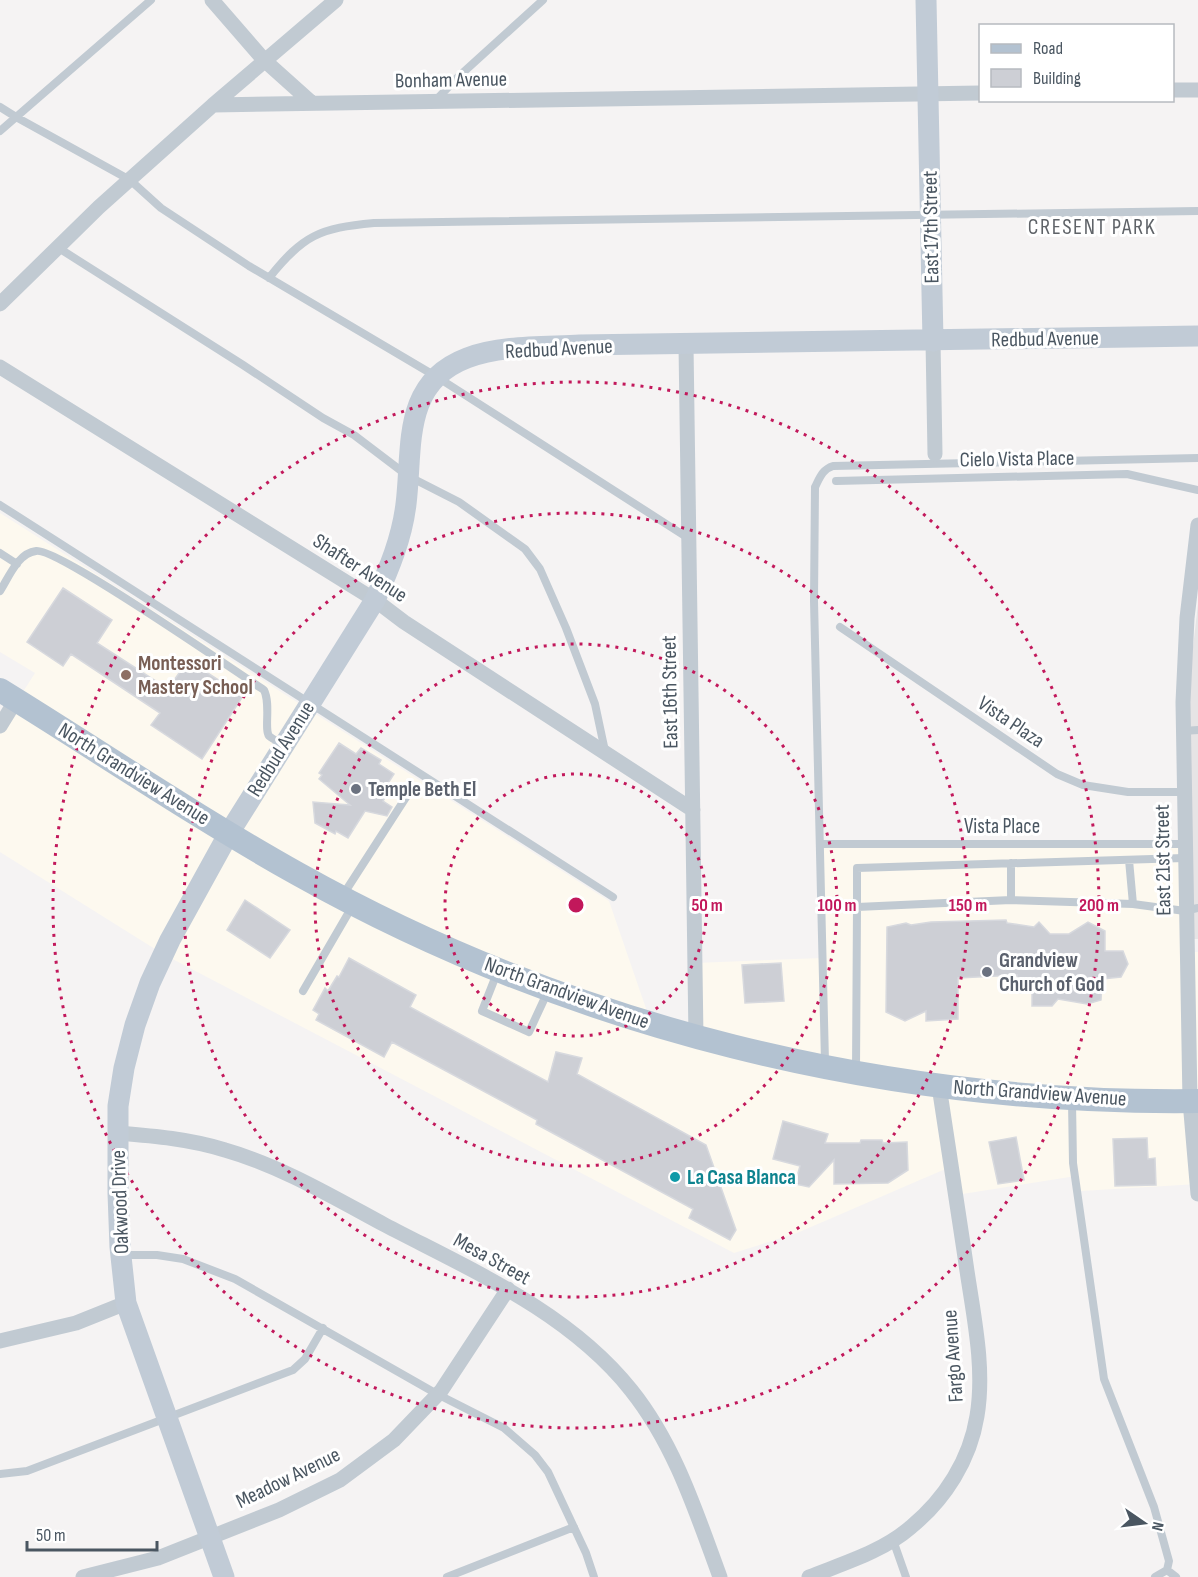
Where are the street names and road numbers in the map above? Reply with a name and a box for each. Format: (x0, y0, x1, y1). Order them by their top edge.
street label: Bonham Avenue (395, 67, 507, 93)
street label: East 17th Street (918, 170, 944, 284)
street label: Redbud Avenue (991, 326, 1099, 352)
street label: Redbud Avenue (505, 334, 613, 364)
street label: Cielo Vista Place (959, 446, 1075, 472)
street label: Shafter Avenue (308, 528, 412, 608)
street label: East 16th Street (657, 635, 683, 749)
street label: Vista Plaza (973, 691, 1049, 753)
street label: Redbud Avenue (242, 697, 320, 801)
street label: North Grandview Avenue (54, 717, 214, 831)
street label: East 21st Street (1150, 804, 1176, 916)
street label: Vista Place (964, 814, 1040, 839)
street label: North Grandview Avenue (481, 952, 653, 1034)
street label: North Grandview Avenue (953, 1074, 1127, 1112)
street label: Oakwood Drive (106, 1149, 134, 1255)
street label: Mesa Street (449, 1228, 535, 1290)
street label: Fargo Avenue (937, 1309, 969, 1403)
street label: Meadow Avenue (232, 1442, 344, 1514)

